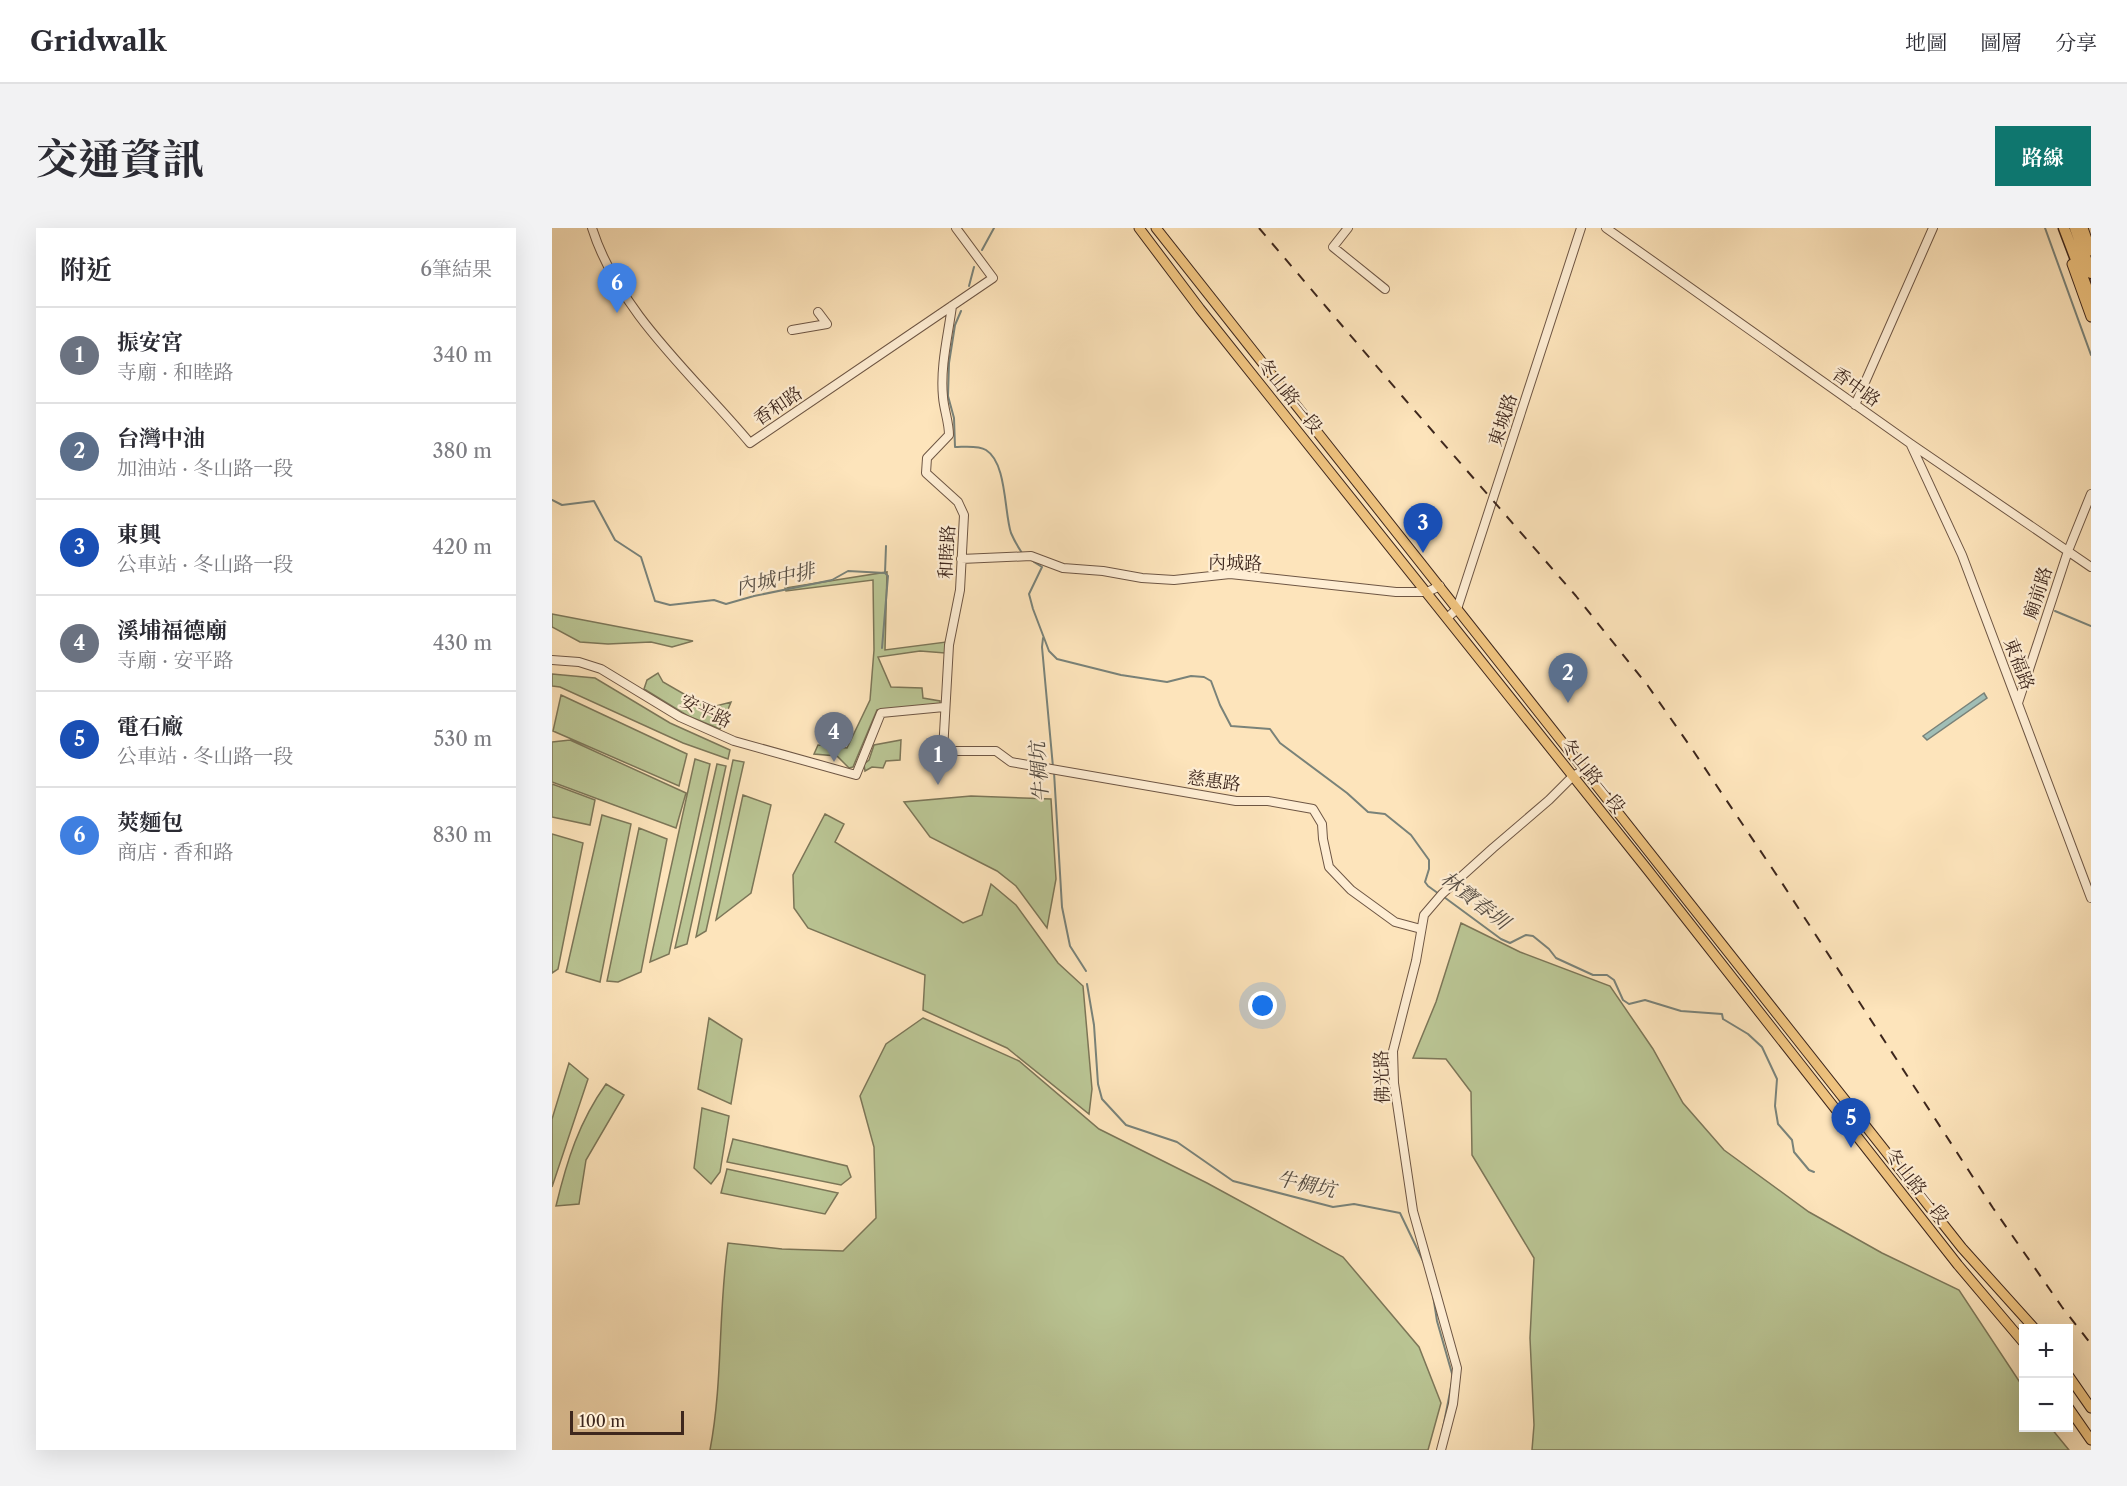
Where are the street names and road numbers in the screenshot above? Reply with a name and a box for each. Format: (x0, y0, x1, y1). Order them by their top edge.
street label: 冬山路一段 (1253, 354, 1327, 438)
street label: 香中路 (1828, 363, 1884, 411)
street label: 香和路 (749, 382, 807, 430)
street label: 東城路 (1484, 391, 1522, 449)
street label: 和睦路 (935, 524, 959, 580)
street label: 內城路 (1208, 552, 1262, 574)
street label: 廟前路 (2019, 564, 2057, 622)
street label: 東福路 (1999, 635, 2039, 693)
street label: 安平路 (677, 690, 735, 732)
street label: 冬山路一段 (1556, 734, 1630, 818)
street label: 慈惠路 (1186, 766, 1242, 796)
street label: 佛光路 (1370, 1050, 1394, 1104)
street label: 冬山路一段 (1881, 1144, 1953, 1228)

